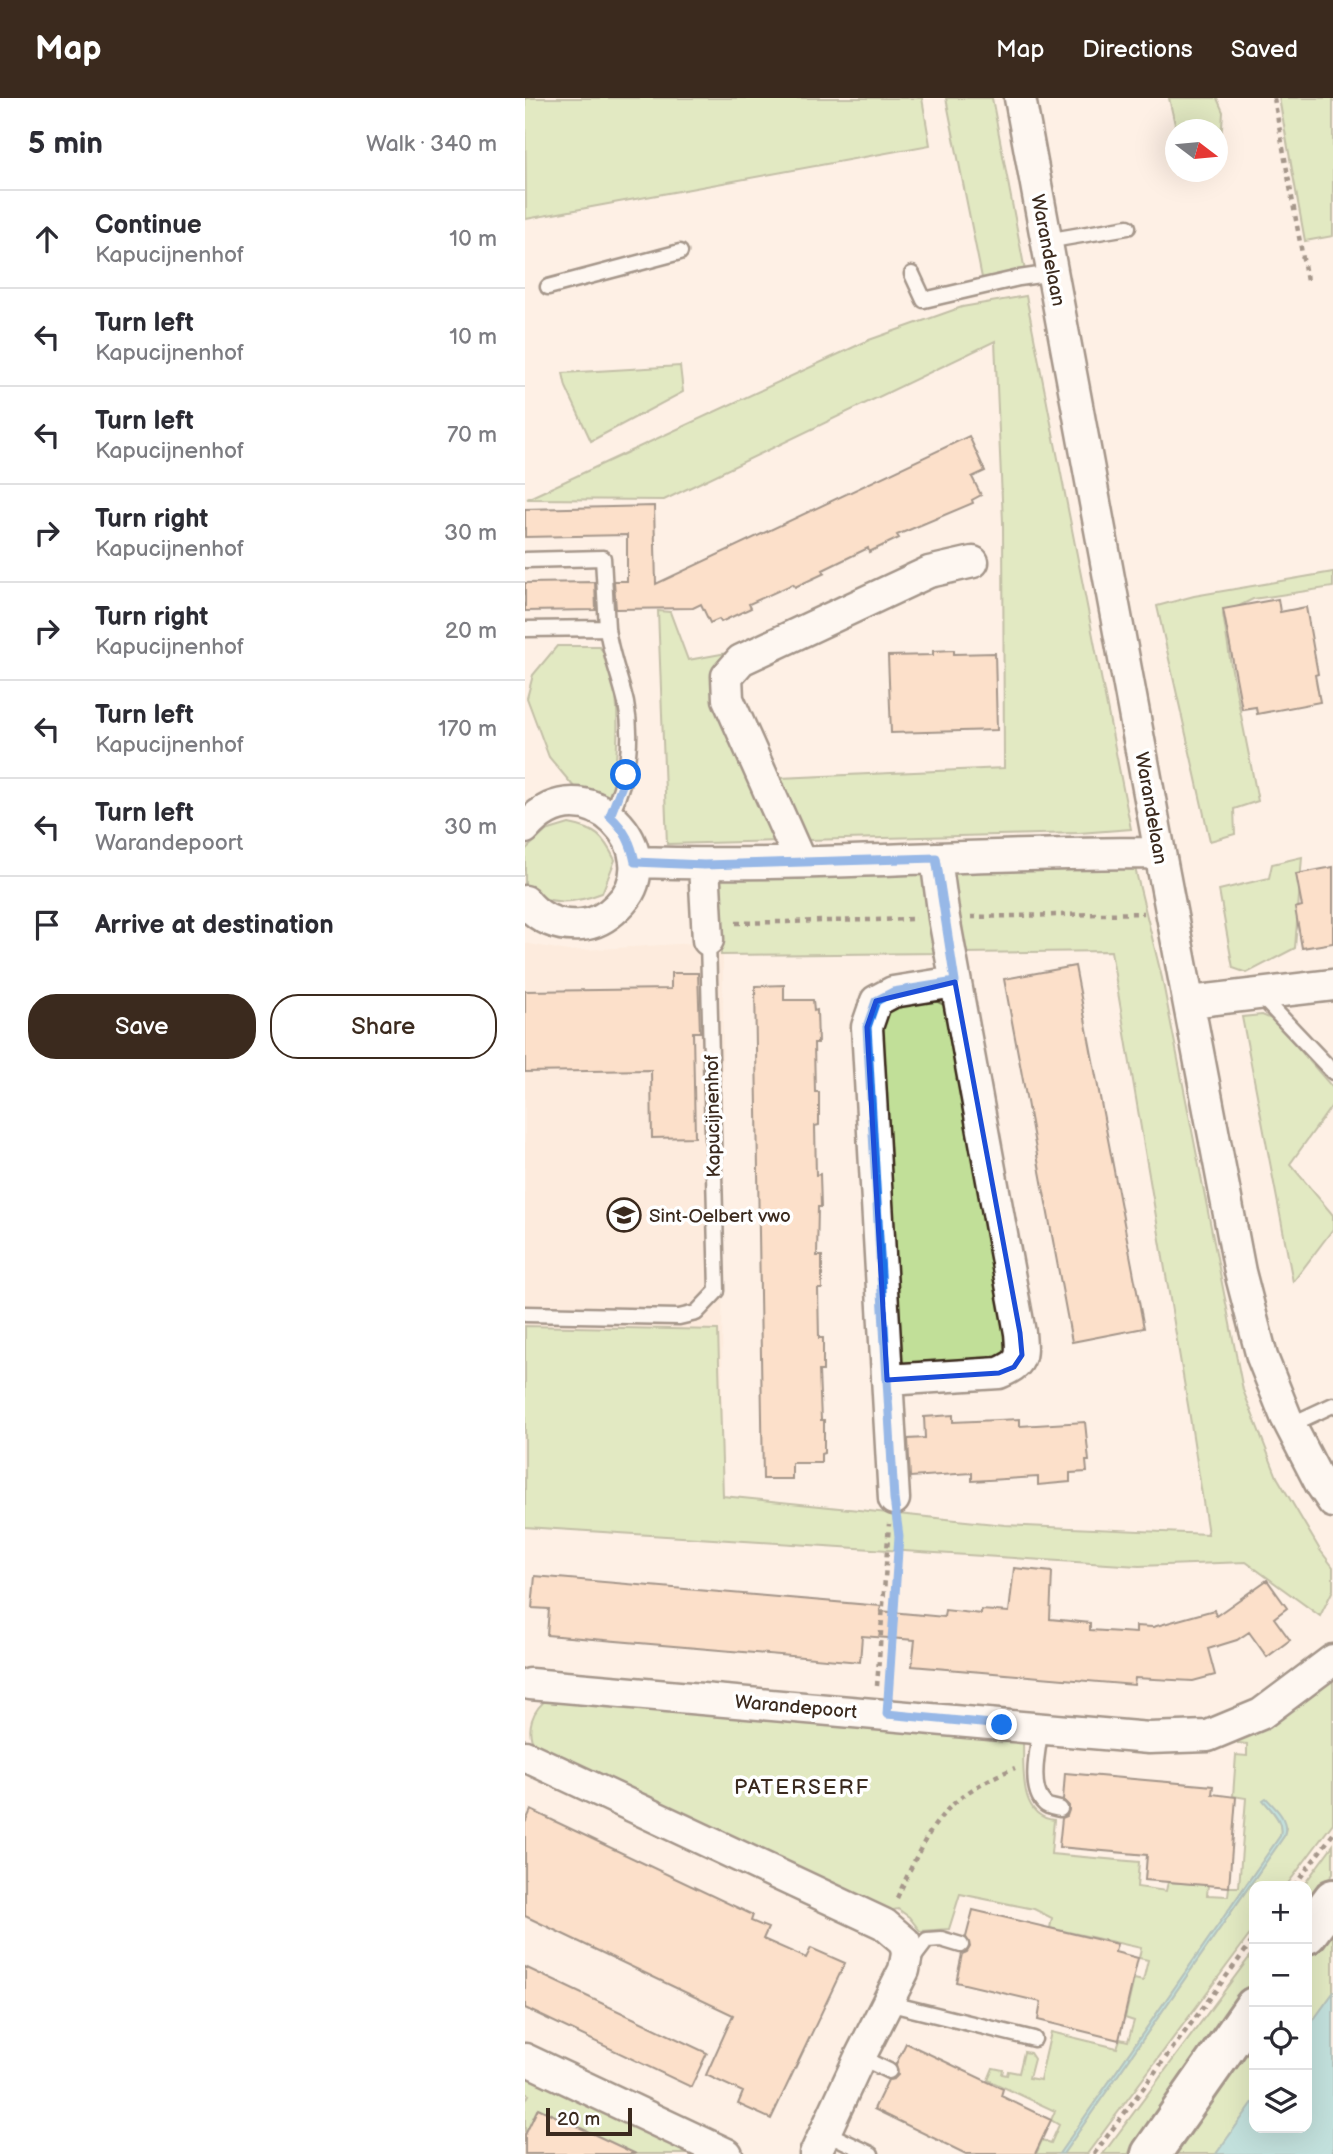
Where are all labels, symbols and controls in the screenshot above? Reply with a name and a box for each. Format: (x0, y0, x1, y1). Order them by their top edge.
text: Map (35, 29, 101, 69)
text: Map (996, 35, 1044, 64)
text: Directions (1082, 35, 1193, 64)
text: Saved (1231, 35, 1298, 64)
north arrow (1165, 119, 1228, 182)
text: 5 min (28, 126, 103, 162)
text: Walk · 340 m (366, 130, 497, 158)
street label: Warandelaan (1025, 192, 1070, 308)
text: Continue (95, 210, 202, 241)
icon: ahead (28, 220, 66, 258)
text: 10 m (449, 225, 497, 253)
text: Kapucijnenhof (95, 241, 244, 269)
text: Turn left (95, 308, 194, 339)
icon: left (28, 318, 66, 356)
text: 10 m (449, 323, 497, 351)
text: Kapucijnenhof (95, 339, 244, 367)
text: Turn left (95, 406, 194, 437)
icon: left (28, 416, 66, 454)
text: 70 m (447, 421, 497, 449)
text: Kapucijnenhof (95, 437, 244, 465)
text: Turn right (95, 504, 208, 535)
icon: right (28, 514, 66, 552)
text: 30 m (444, 519, 497, 547)
text: Kapucijnenhof (95, 535, 244, 563)
text: Turn right (95, 602, 208, 633)
icon: right (28, 612, 66, 650)
text: 20 m (445, 617, 497, 645)
text: Kapucijnenhof (95, 633, 244, 661)
text: Turn left (95, 700, 194, 731)
icon: left (28, 710, 66, 748)
text: 170 m (438, 715, 497, 743)
text: Kapucijnenhof (95, 731, 244, 759)
street label: Warandelaan (1129, 750, 1172, 866)
route start (610, 759, 641, 790)
text: Turn left (95, 798, 194, 829)
icon: left (28, 808, 66, 846)
text: 30 m (444, 813, 497, 841)
text: Warandepoort (95, 829, 243, 857)
icon: arrive (28, 906, 66, 944)
text: Arrive at destination (95, 910, 334, 941)
button: Save (28, 994, 256, 1059)
button: Share (270, 994, 497, 1059)
street label: Kapucijnenhof (701, 1054, 726, 1178)
school or university icon: Sint-Oelbert vwo (605, 1196, 643, 1234)
place label: Sint-Oelbert vwo (649, 1205, 791, 1228)
street label: Warandepoort (734, 1691, 858, 1724)
route end (986, 1709, 1017, 1740)
district label: PATERSERF (734, 1775, 870, 1800)
map controls (1249, 1881, 1312, 2133)
button: + (1249, 1881, 1312, 1944)
button: − (1249, 1944, 1312, 2007)
button: locate (1249, 2007, 1312, 2070)
button: layers (1249, 2070, 1312, 2133)
scale bar (546, 2105, 632, 2137)
text: 20 m (557, 2108, 600, 2131)

